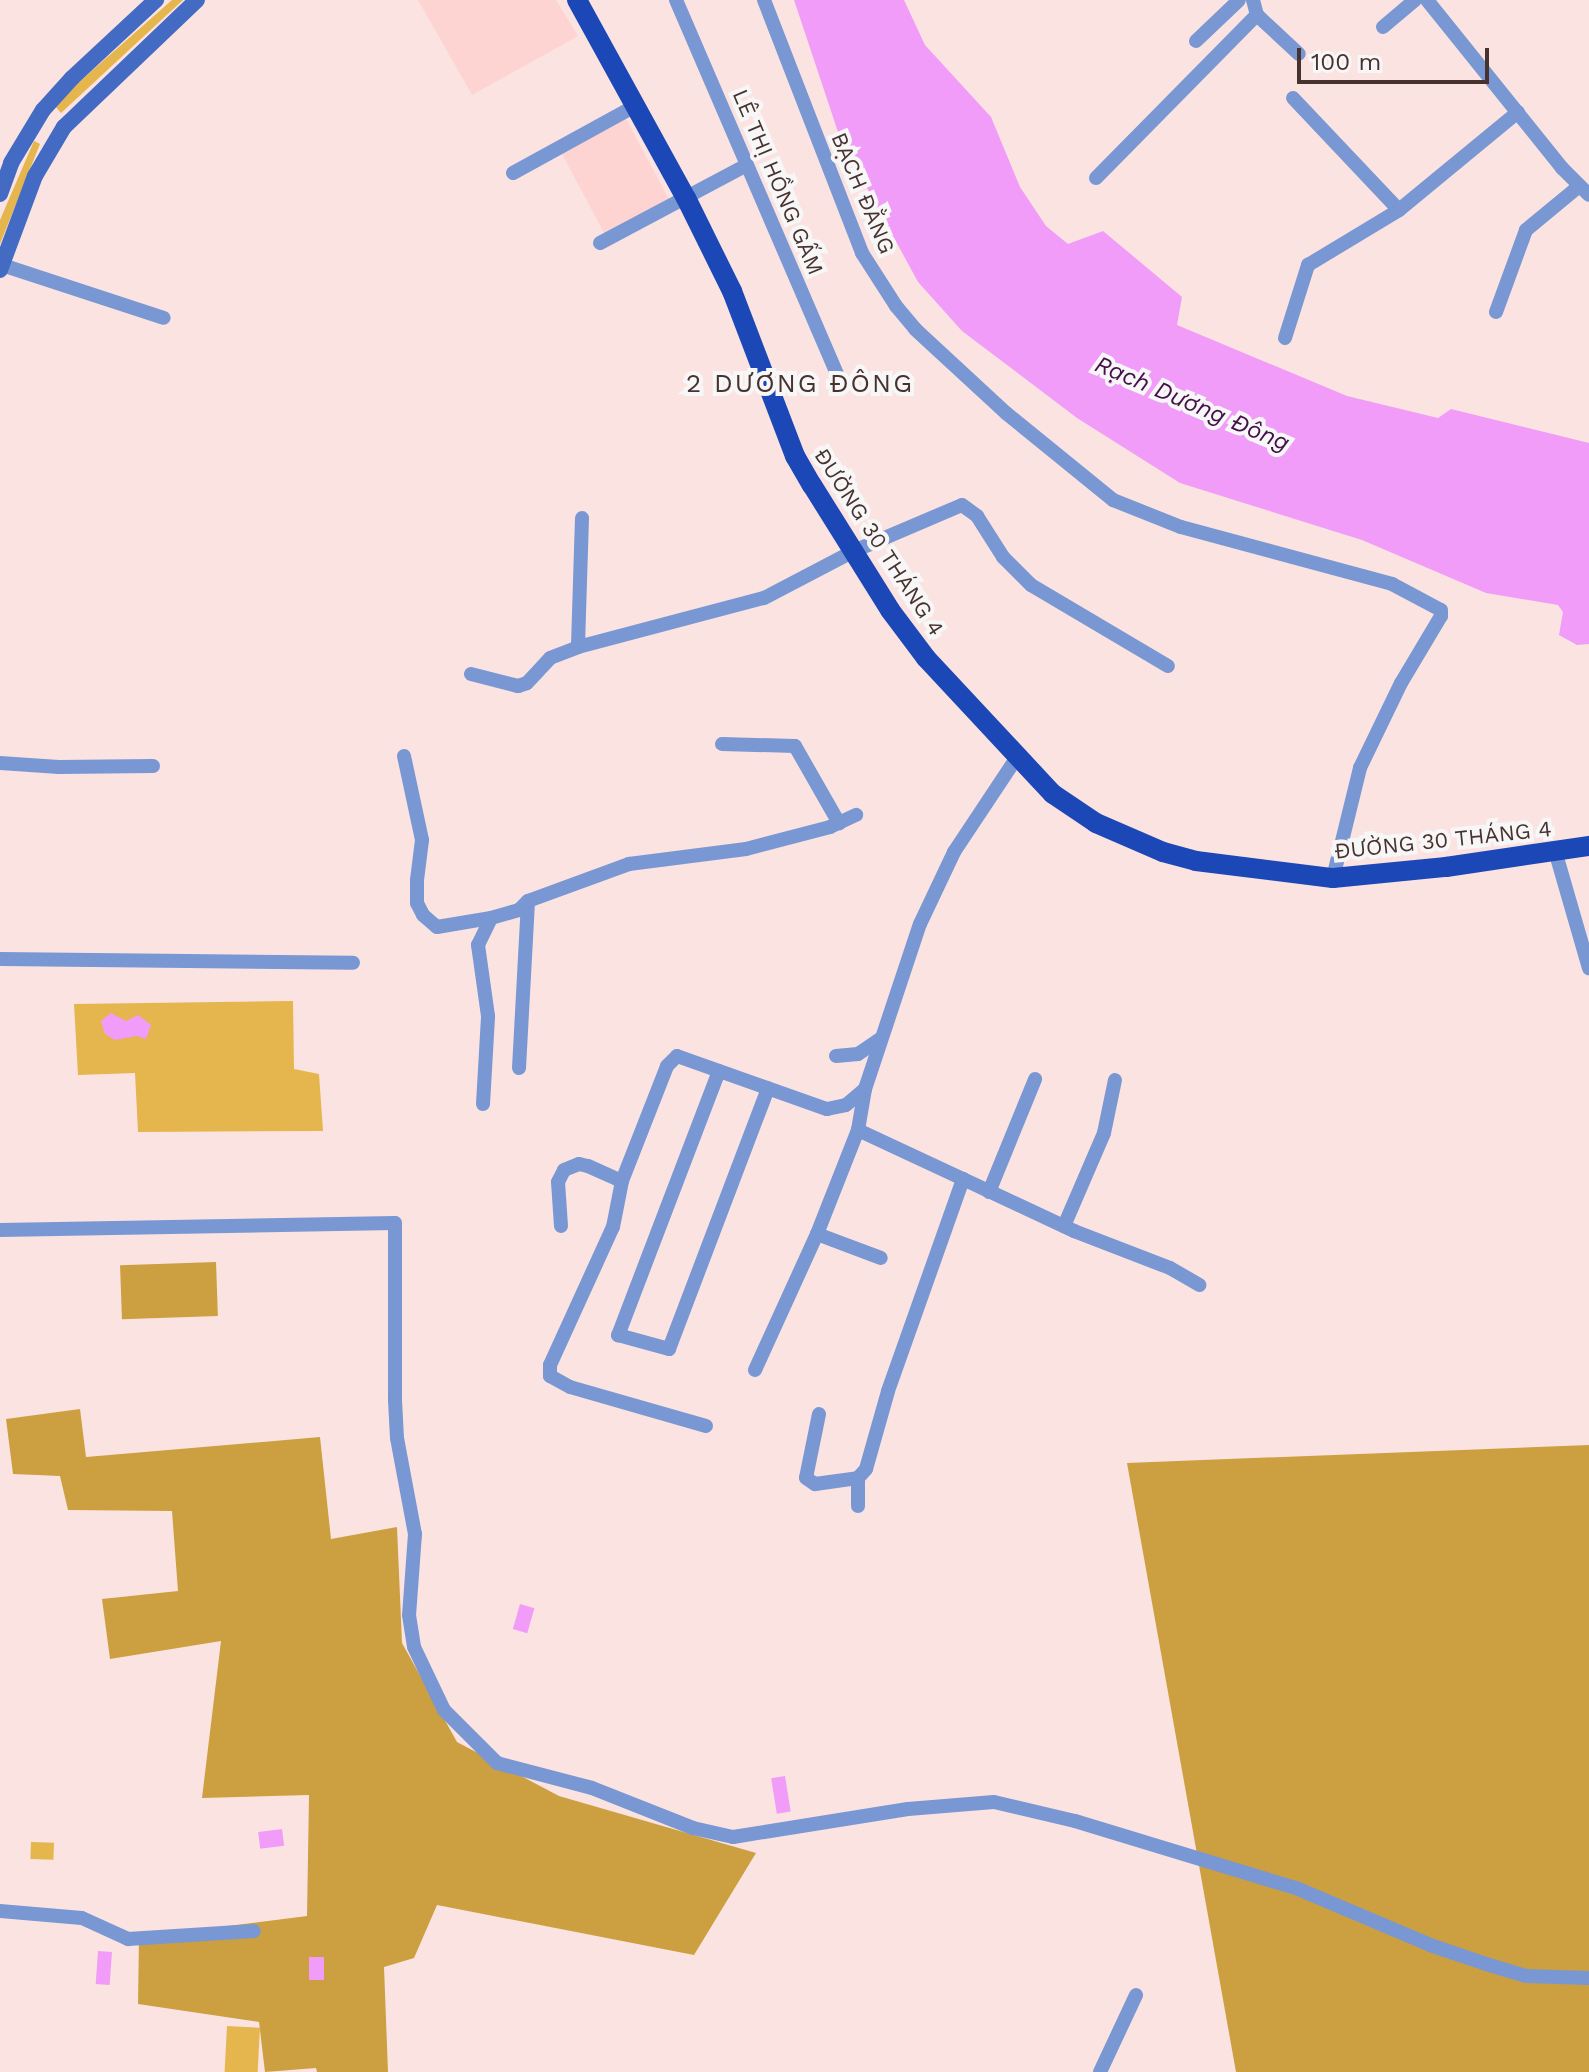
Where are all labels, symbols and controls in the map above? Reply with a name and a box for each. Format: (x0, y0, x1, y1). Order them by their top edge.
scale bar (1301, 32, 1493, 82)
text: 100 m (1311, 48, 1381, 76)
street label: LÊ THỊ HỒNG GẤM (727, 85, 829, 279)
street label: BẠCH ĐẰNG (826, 128, 900, 258)
water label: Rạch Dương Đông (1090, 350, 1294, 458)
district label: 2 DƯƠNG ĐÔNG (686, 368, 914, 400)
street label: ĐƯỜNG 30 THÁNG 4 (808, 443, 950, 641)
street label: ĐƯỜNG 30 THÁNG 4 (1333, 815, 1553, 865)

